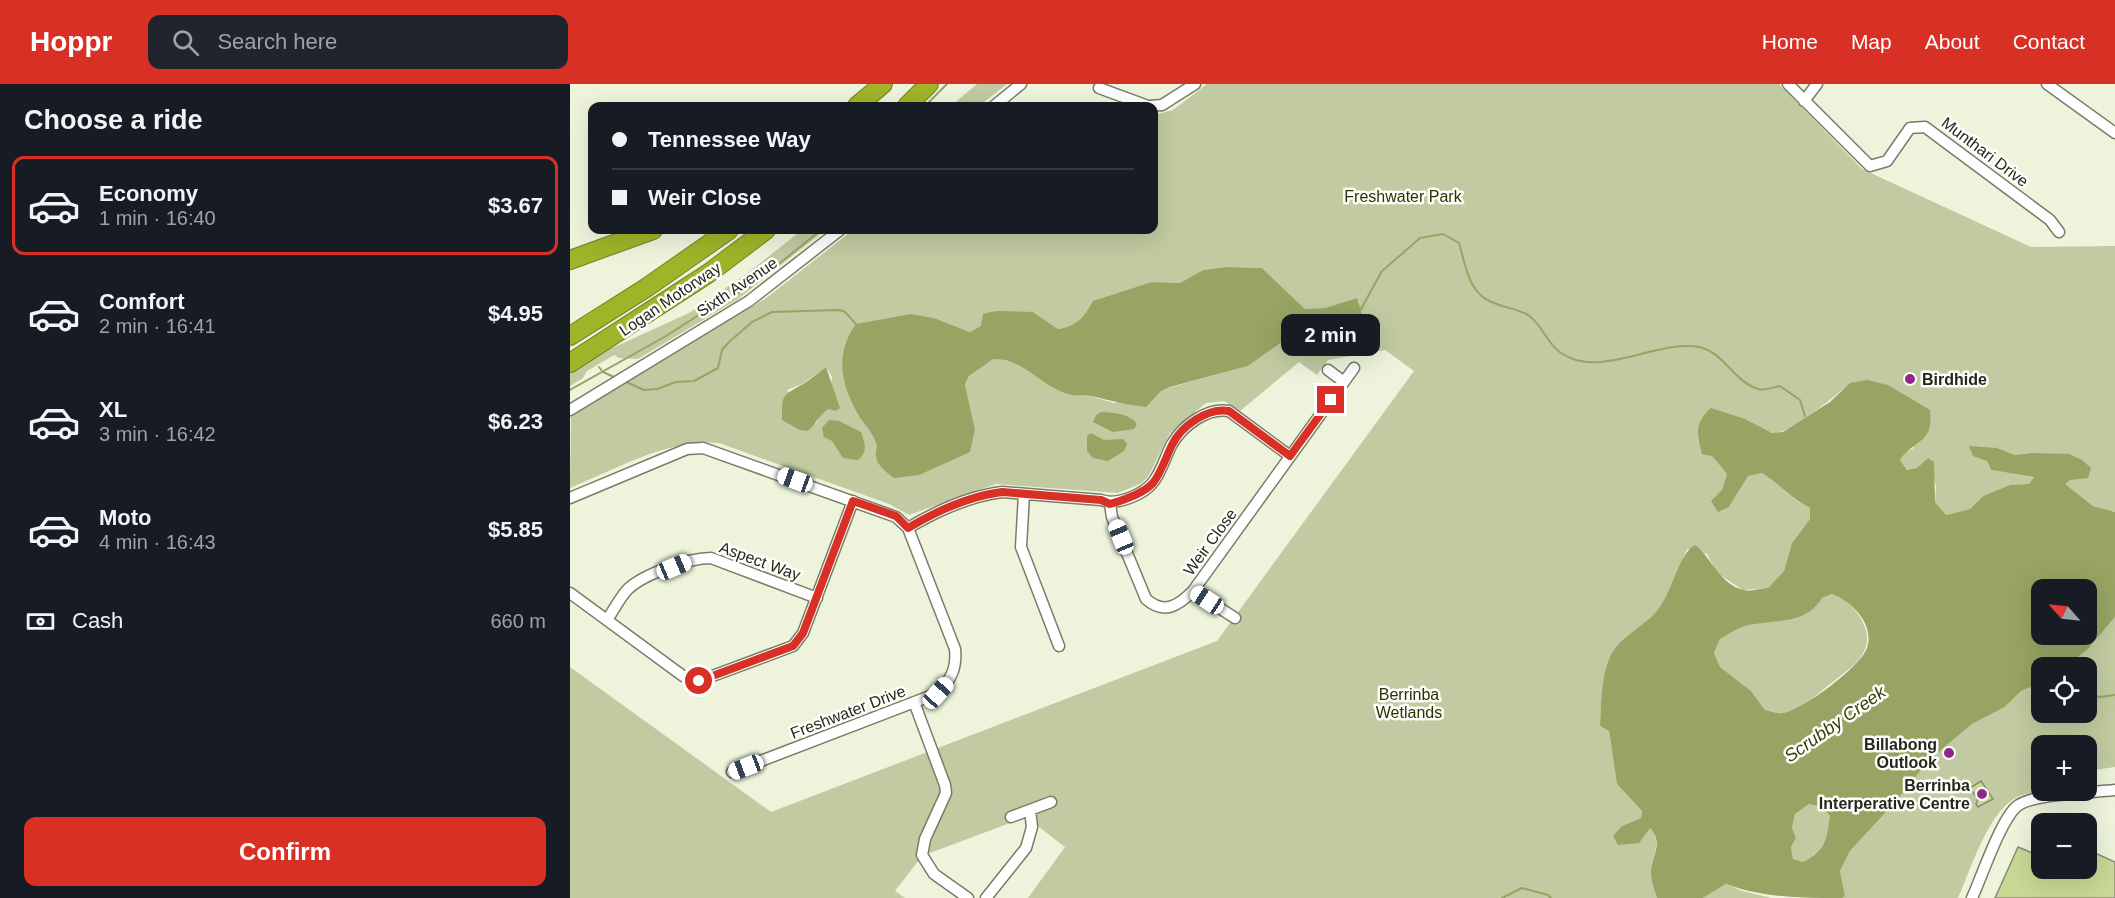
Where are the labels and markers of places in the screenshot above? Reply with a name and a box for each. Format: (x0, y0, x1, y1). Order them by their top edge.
place label: Birdhide (1922, 371, 1987, 388)
marker: Birdhide (1903, 372, 1917, 386)
place label: Billabong Outlook (1864, 736, 1937, 771)
marker: Billabong Outlook (1942, 746, 1956, 760)
place label: Berrinba Interperative Centre (1819, 777, 1970, 812)
marker: Berrinba Interperative Centre (1975, 787, 1989, 801)

